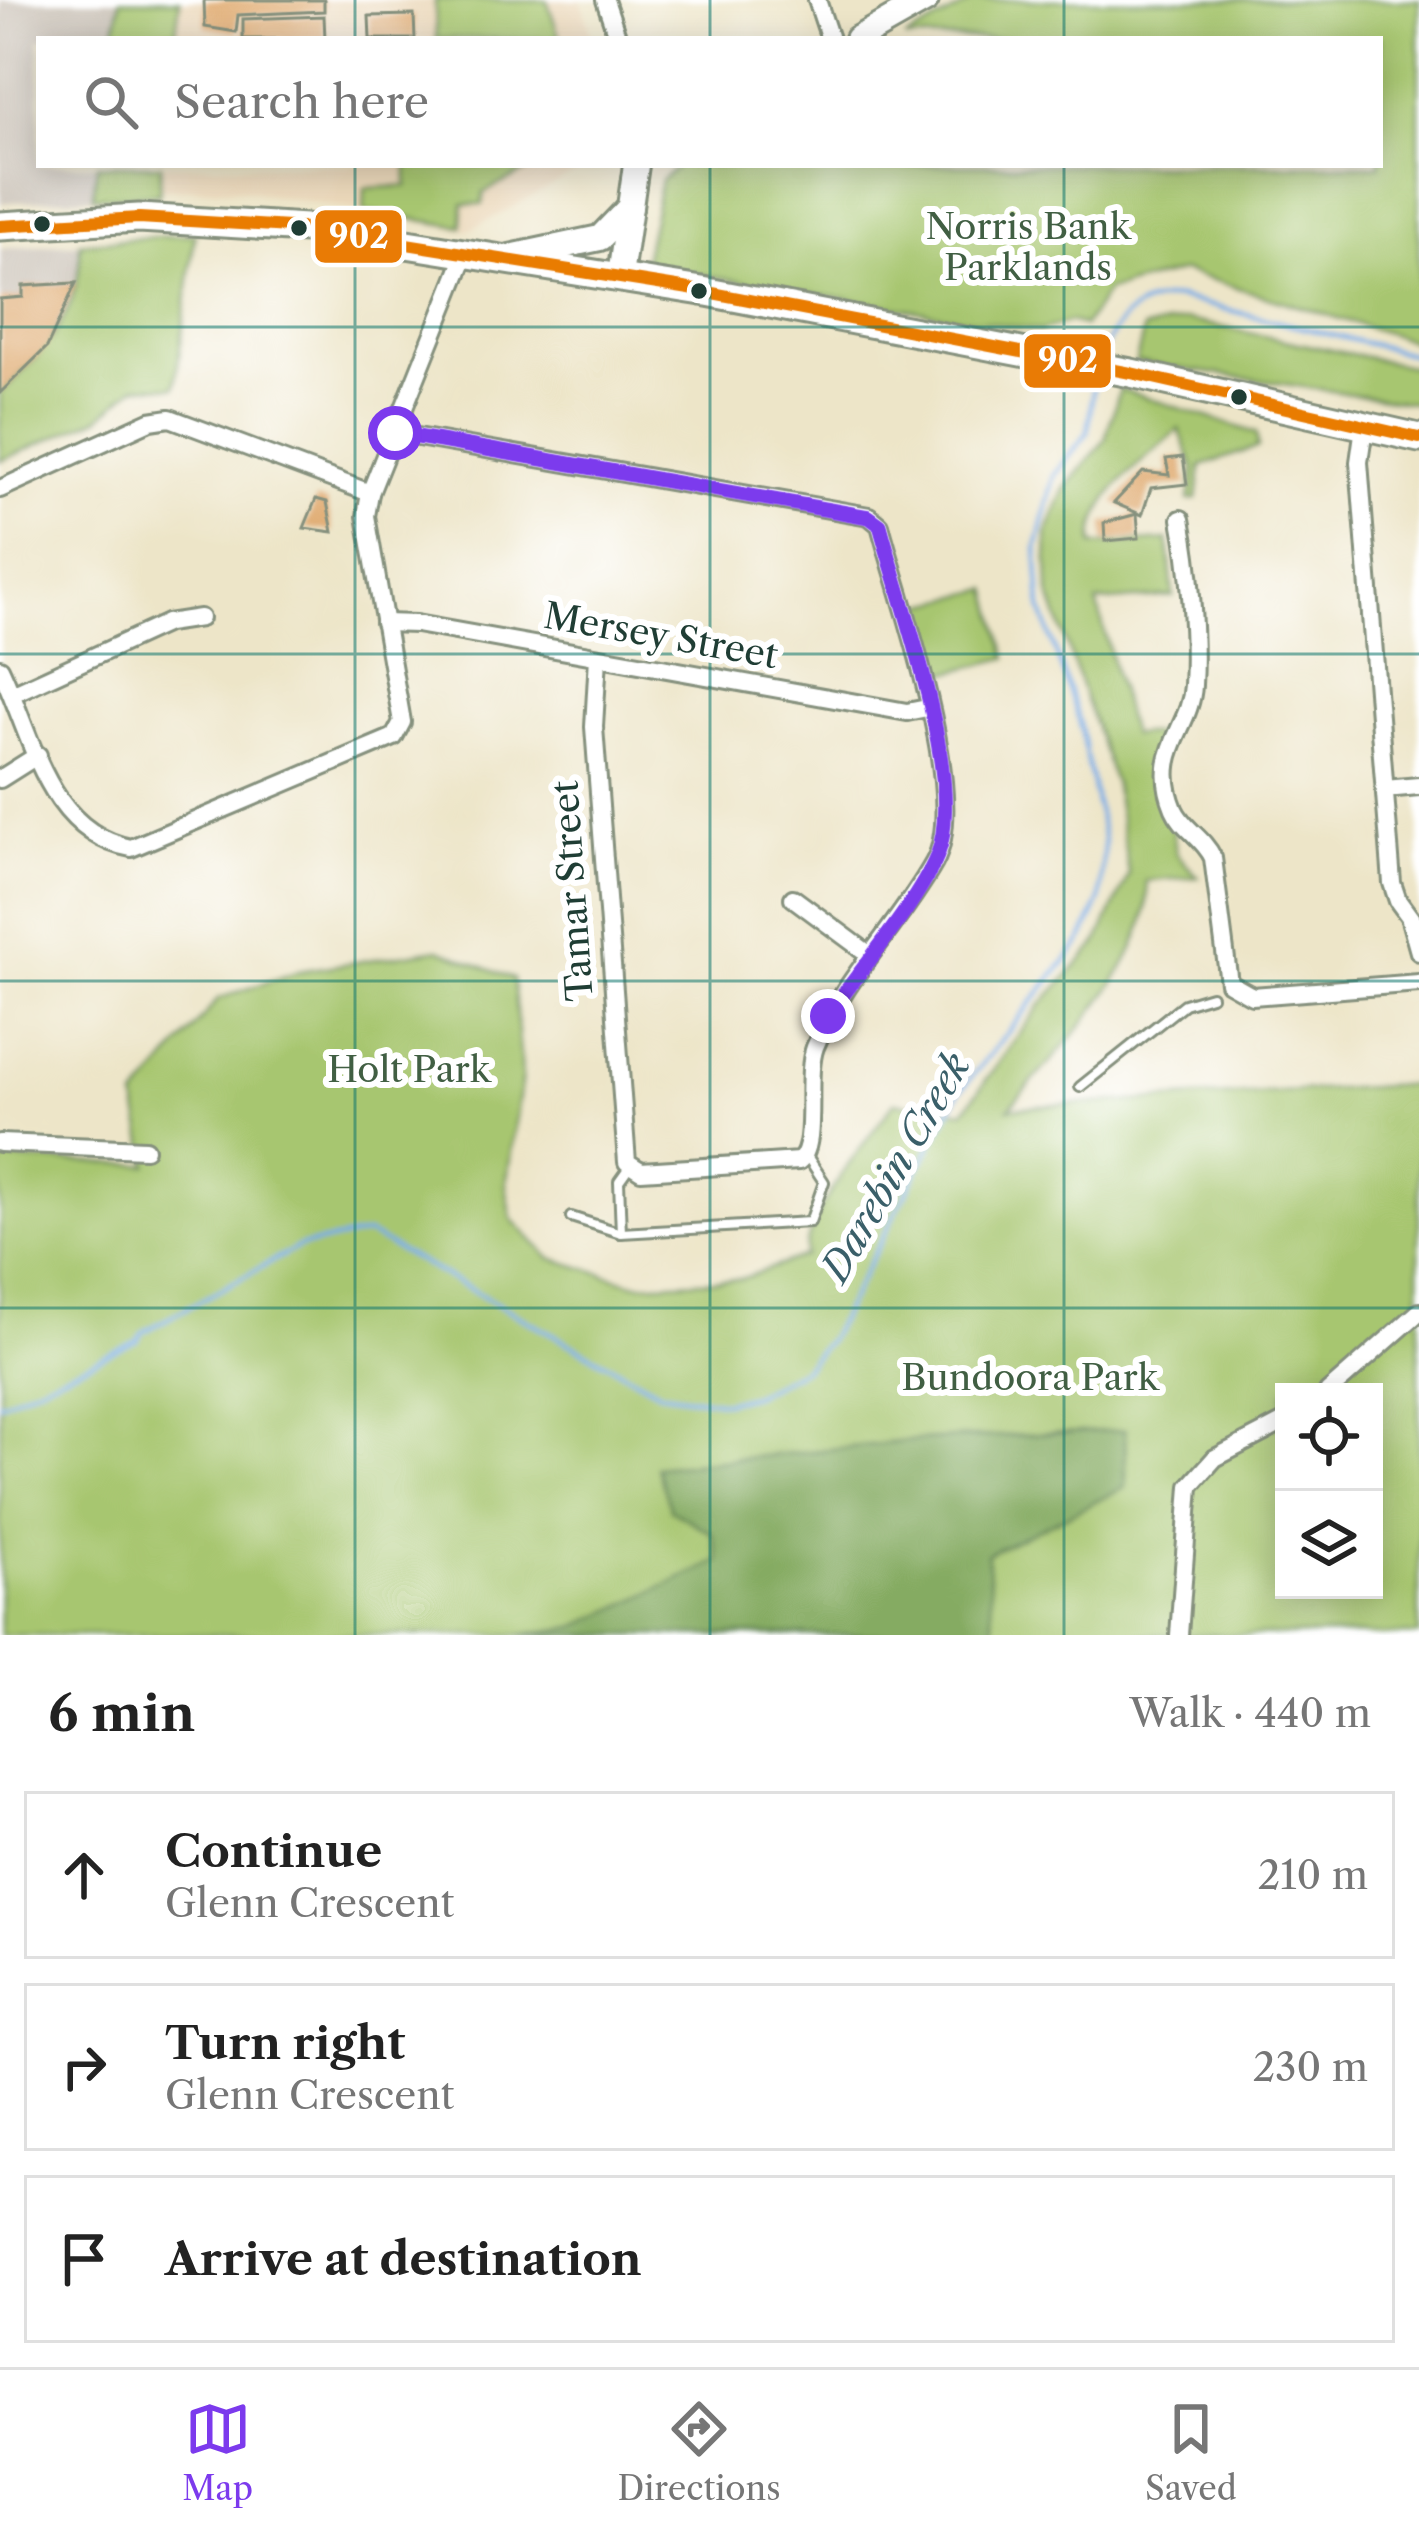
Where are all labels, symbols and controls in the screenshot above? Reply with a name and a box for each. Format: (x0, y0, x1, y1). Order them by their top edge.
search box (36, 36, 1383, 168)
icon: search (78, 69, 144, 135)
text: Search here (174, 74, 429, 130)
park label: Norris Bank Parklands (926, 204, 1133, 289)
line badge: 902 (313, 208, 404, 265)
unlabelled marker (31, 213, 53, 235)
text: 902 (329, 216, 389, 257)
unlabelled marker (288, 217, 310, 239)
unlabelled marker (688, 280, 710, 302)
line badge: 902 (1022, 332, 1113, 390)
text: 902 (1038, 340, 1098, 381)
unlabelled marker (1228, 386, 1250, 408)
route start (368, 406, 422, 460)
street label: Mersey Street (541, 593, 782, 677)
street label: Tamar Street (542, 779, 602, 1003)
route end (801, 989, 855, 1043)
water label: Darebin Creek (809, 1044, 980, 1292)
park label: Holt Park (327, 1047, 493, 1091)
park label: Bundoora Park (901, 1355, 1161, 1399)
map controls (1275, 1383, 1383, 1599)
button: locate (1275, 1383, 1383, 1491)
button: layers (1275, 1491, 1383, 1599)
text: 6 min (48, 1682, 195, 1744)
text: Walk · 440 m (1130, 1689, 1371, 1737)
text: Continue (165, 1823, 382, 1879)
icon: ahead (51, 1842, 117, 1908)
text: 210 m (1258, 1851, 1368, 1899)
text: Glenn Crescent (165, 1879, 454, 1927)
text: Turn right (165, 2015, 405, 2071)
icon: right (51, 2034, 117, 2100)
text: 230 m (1253, 2043, 1368, 2091)
text: Glenn Crescent (165, 2071, 454, 2119)
icon: arrive (51, 2226, 117, 2292)
text: Arrive at destination (165, 2231, 642, 2287)
tab: Map (182, 2396, 253, 2509)
tab: Directions (618, 2396, 781, 2509)
tab: Saved (1145, 2396, 1237, 2509)

